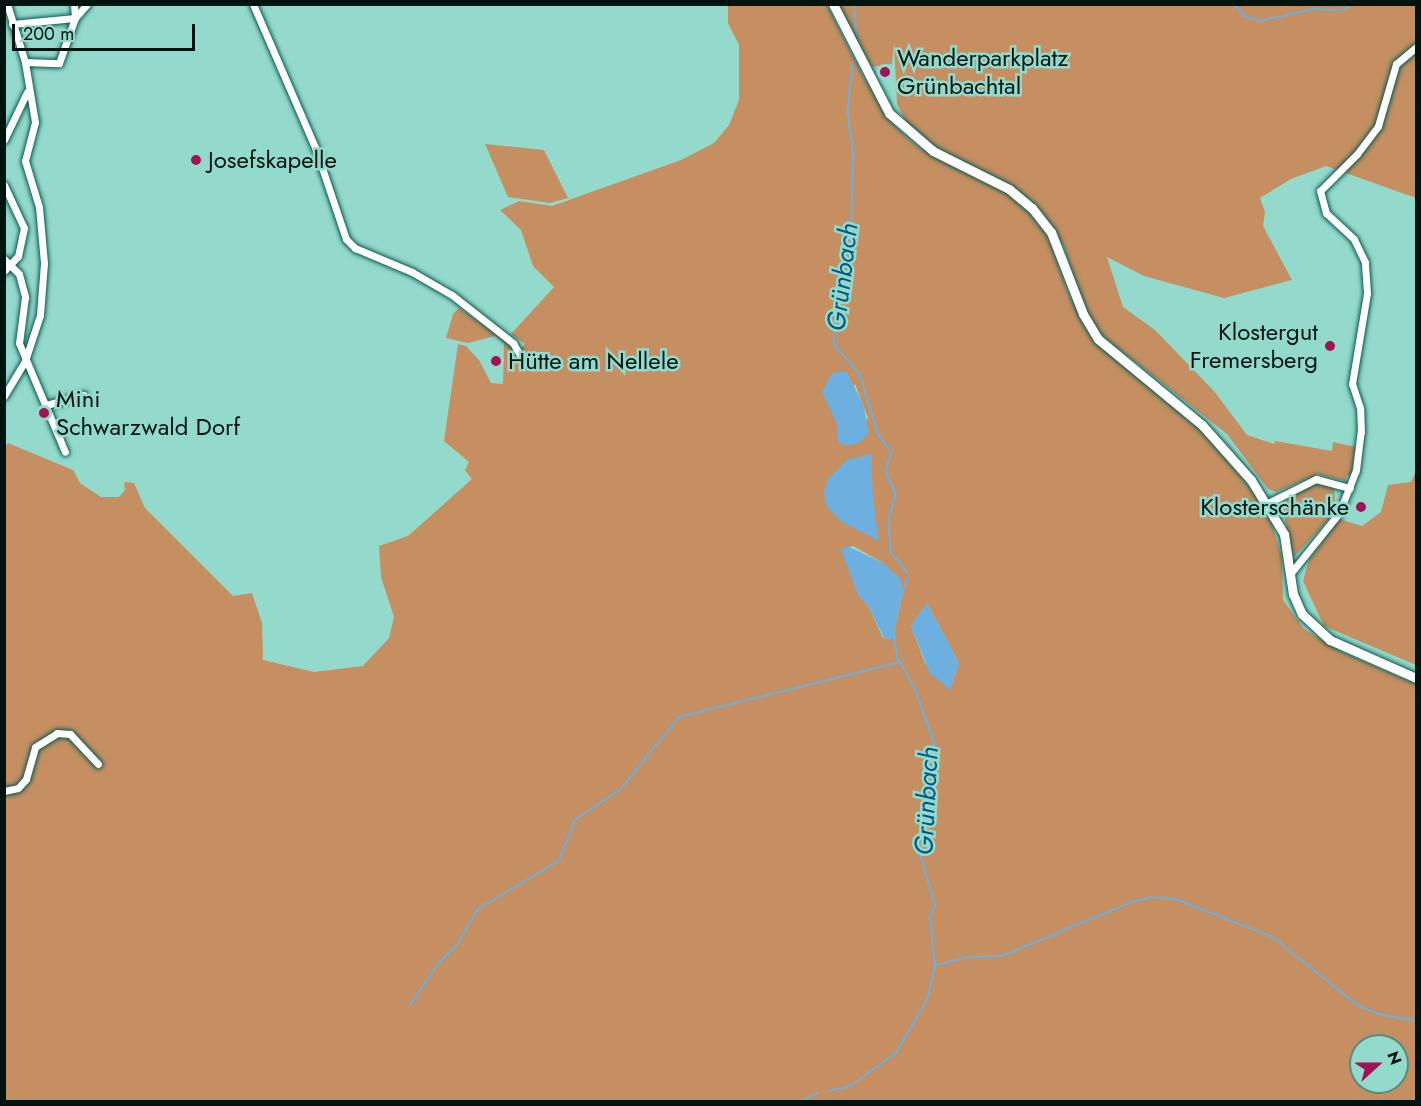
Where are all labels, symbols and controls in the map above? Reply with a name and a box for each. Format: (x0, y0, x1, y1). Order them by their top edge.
scale bar (15, 12, 198, 50)
text: 200 m (23, 21, 74, 47)
place label: Wanderparkplatz Grünbachtal (897, 44, 1068, 100)
marker: Wanderparkplatz Grünbachtal (878, 65, 892, 79)
place label: Josefskapelle (208, 146, 337, 174)
marker: Josefskapelle (189, 153, 203, 167)
water label: Grünbach (821, 221, 865, 333)
place label: Klostergut Fremersberg (1190, 318, 1318, 374)
marker: Klostergut Fremersberg (1323, 339, 1337, 353)
place label: Hütte am Nellele (508, 347, 679, 375)
marker: Hütte am Nellele (489, 354, 503, 368)
place label: Mini Schwarzwald Dorf (56, 385, 240, 441)
marker: Mini Schwarzwald Dorf (37, 406, 51, 420)
place label: Klosterschänke (1200, 493, 1349, 521)
marker: Klosterschänke (1354, 500, 1368, 514)
water label: Grünbach (909, 746, 945, 856)
north arrow (1349, 1034, 1409, 1094)
text: N (1381, 1048, 1407, 1068)

